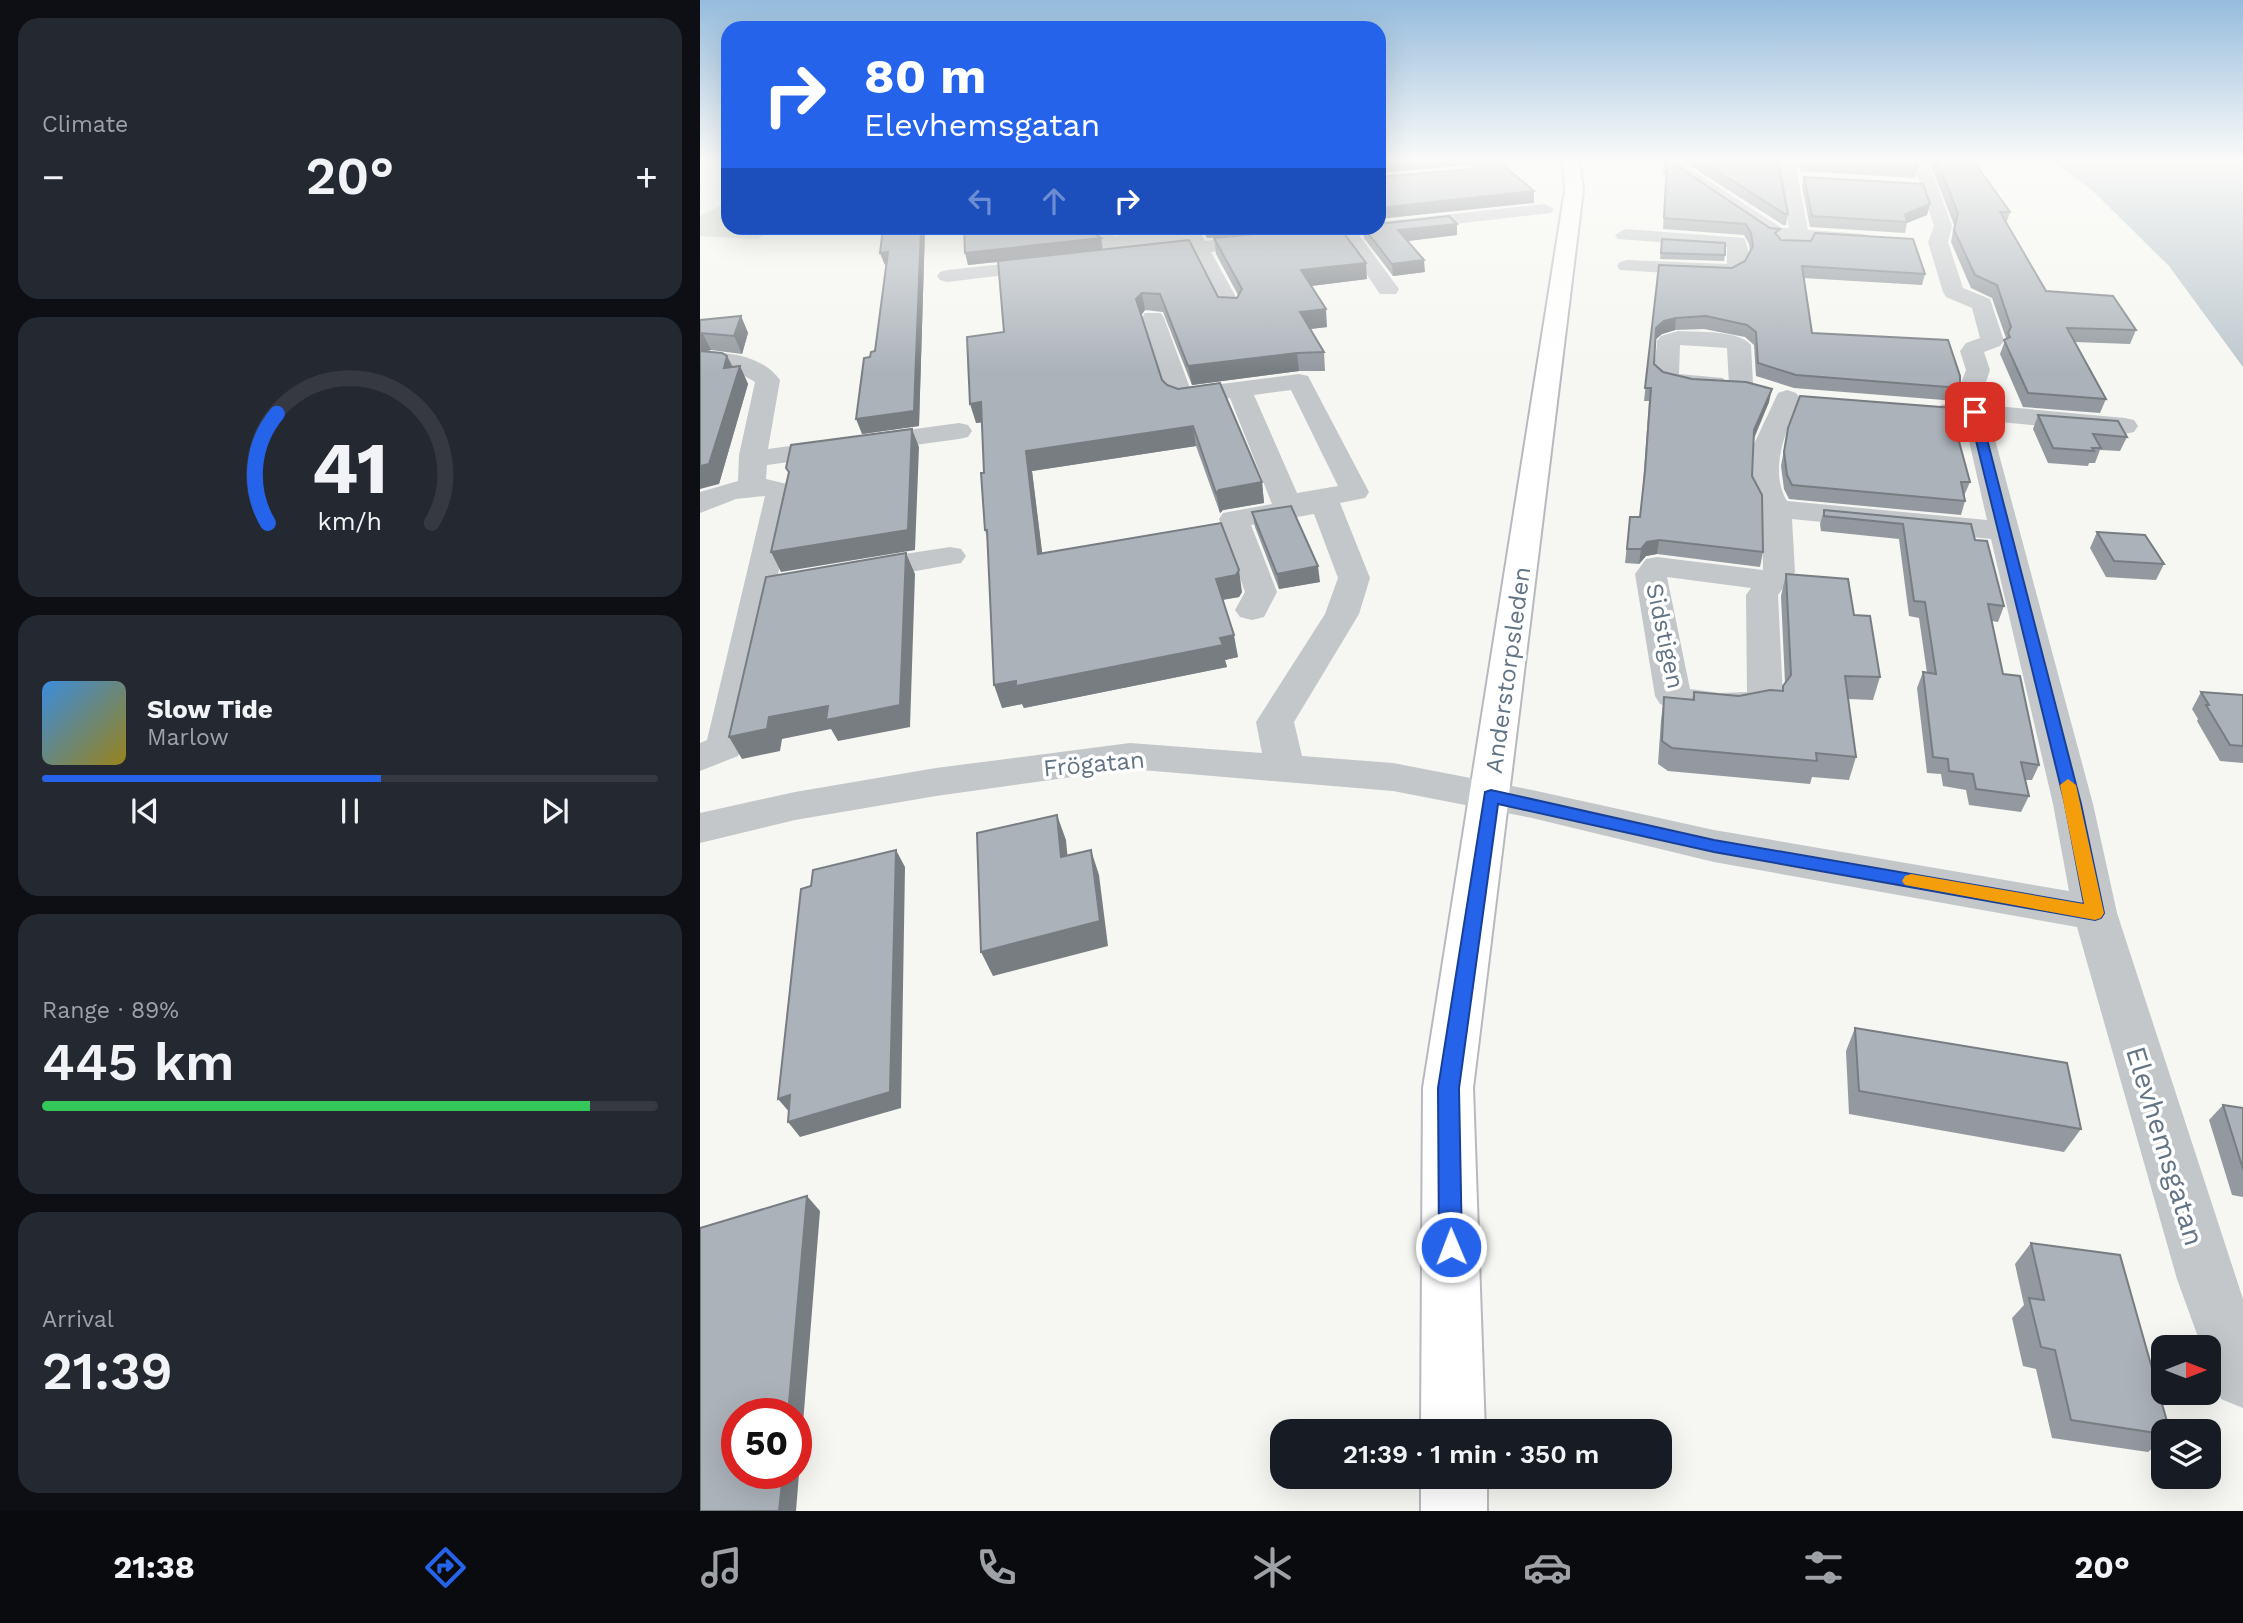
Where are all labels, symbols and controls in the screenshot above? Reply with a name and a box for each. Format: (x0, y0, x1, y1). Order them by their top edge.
text: 80 m (864, 47, 986, 105)
icon: right (749, 49, 840, 140)
text: Elevhemsgatan (864, 106, 1100, 144)
text: Climate (42, 111, 128, 138)
text: 20° (306, 146, 394, 207)
text: − (42, 155, 65, 199)
text: + (635, 155, 658, 199)
icon: left (962, 182, 1000, 220)
icon: ahead (1035, 182, 1073, 220)
icon: right (1108, 182, 1146, 220)
pin (1945, 382, 2005, 442)
icon: arrive (1956, 393, 1994, 431)
text: 41 (312, 425, 388, 511)
text: km/h (318, 507, 382, 536)
street label: Anderstorpsleden (1480, 565, 1536, 775)
street label: Sidstigen (1640, 581, 1690, 691)
text: Slow Tide (147, 694, 273, 724)
text: Marlow (147, 724, 229, 751)
street label: Frögatan (1042, 746, 1146, 782)
icon: previous (126, 792, 164, 830)
icon: pause (331, 792, 369, 830)
icon: next (536, 792, 574, 830)
text: Range · 89% (42, 997, 179, 1024)
text: 445 km (42, 1032, 234, 1093)
street label: Elevhemsgatan (2119, 1042, 2211, 1250)
position arrow (1414, 1210, 1488, 1284)
text: Arrival (42, 1306, 114, 1333)
north arrow (2151, 1335, 2221, 1405)
map controls (2151, 1335, 2221, 1489)
text: 21:39 (42, 1341, 173, 1402)
speed limit sign: 50 (721, 1398, 812, 1489)
button: layers (2151, 1419, 2221, 1489)
text: 21:39 · 1 min · 350 m (1343, 1439, 1599, 1469)
icon: directions (421, 1543, 470, 1592)
icon: music (697, 1543, 746, 1592)
icon: phone (972, 1543, 1021, 1592)
icon: climate (1248, 1543, 1297, 1592)
icon: car (1523, 1543, 1572, 1592)
icon: filters (1799, 1543, 1848, 1592)
text: 21:38 (113, 1548, 195, 1586)
text: 20° (2074, 1548, 2130, 1586)

